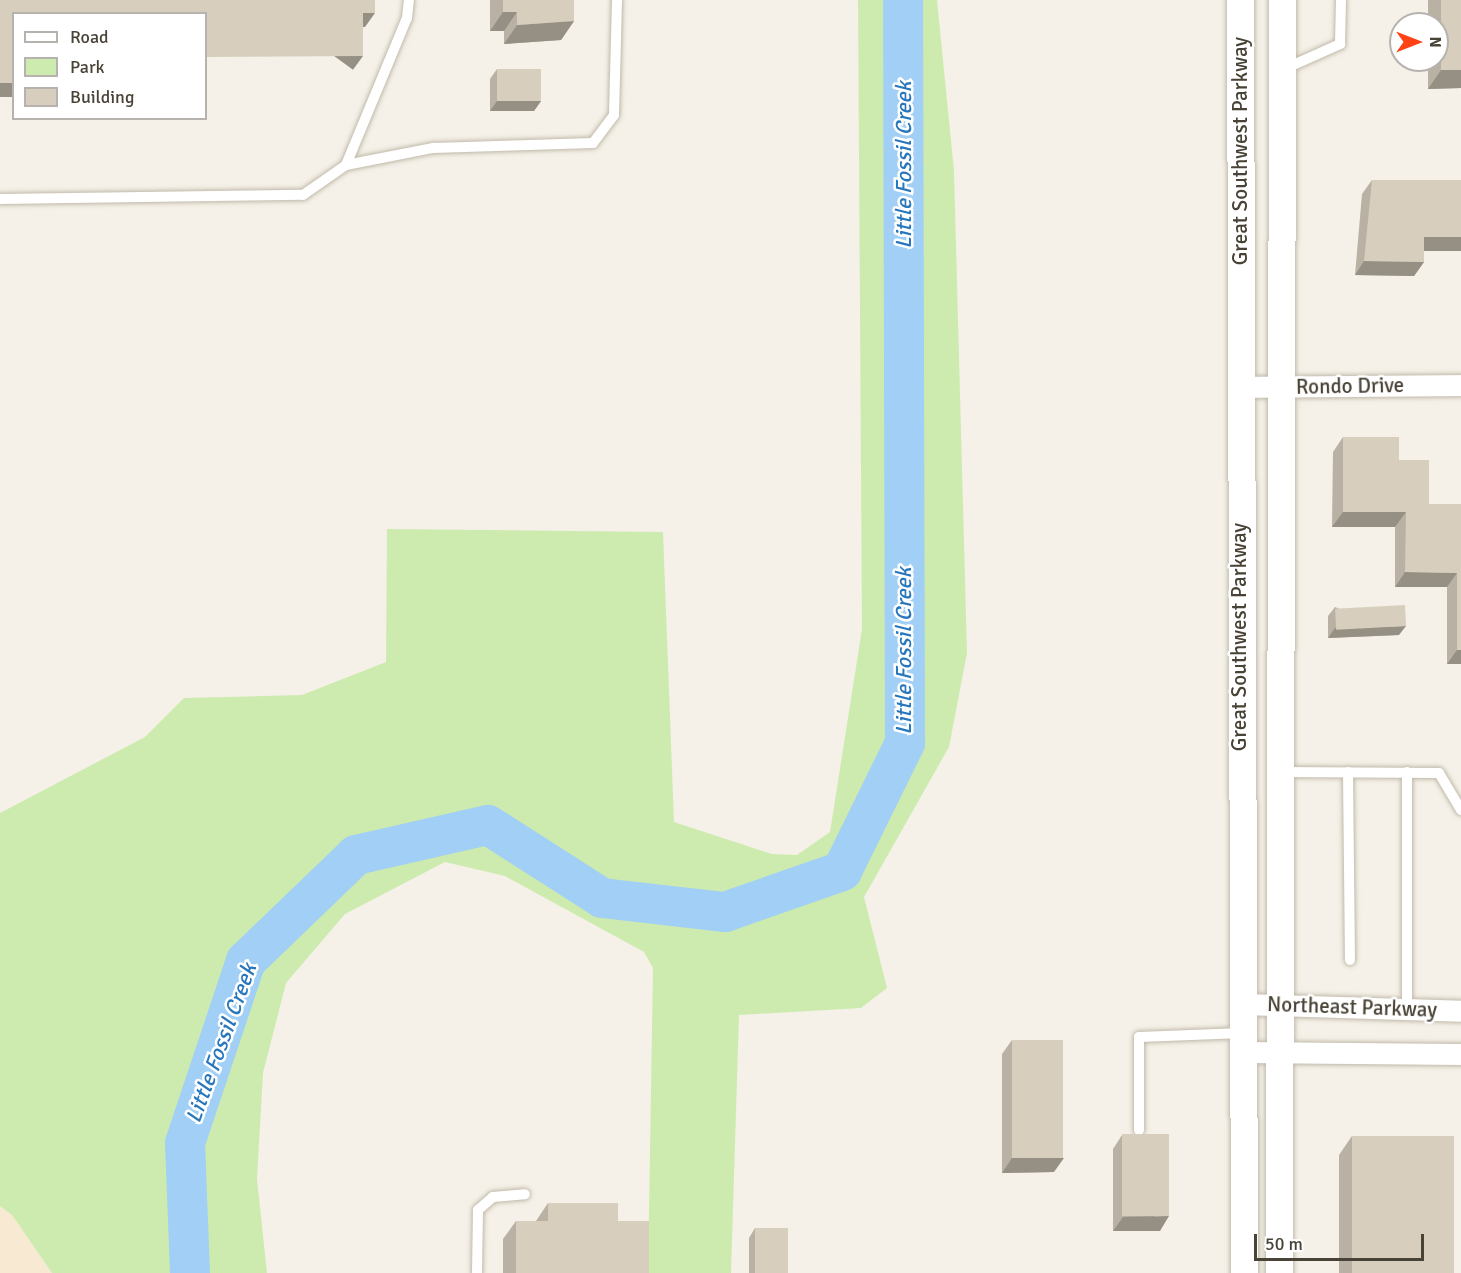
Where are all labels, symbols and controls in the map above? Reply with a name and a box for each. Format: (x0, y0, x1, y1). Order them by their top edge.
legend (12, 12, 207, 120)
north arrow (1389, 12, 1449, 72)
text: Road (70, 26, 109, 48)
text: N (1425, 36, 1445, 48)
street label: Great Southwest Parkway (1227, 37, 1253, 265)
text: Park (70, 56, 105, 78)
water label: Little Fossil Creek (891, 81, 917, 249)
text: Building (70, 86, 134, 108)
street label: Rondo Drive (1296, 372, 1404, 400)
street label: Great Southwest Parkway (1226, 523, 1252, 751)
water label: Little Fossil Creek (891, 567, 917, 735)
water label: Little Fossil Creek (180, 960, 262, 1126)
street label: Northeast Parkway (1267, 991, 1437, 1023)
scale bar (1257, 1222, 1426, 1260)
text: 50 m (1265, 1233, 1303, 1255)

